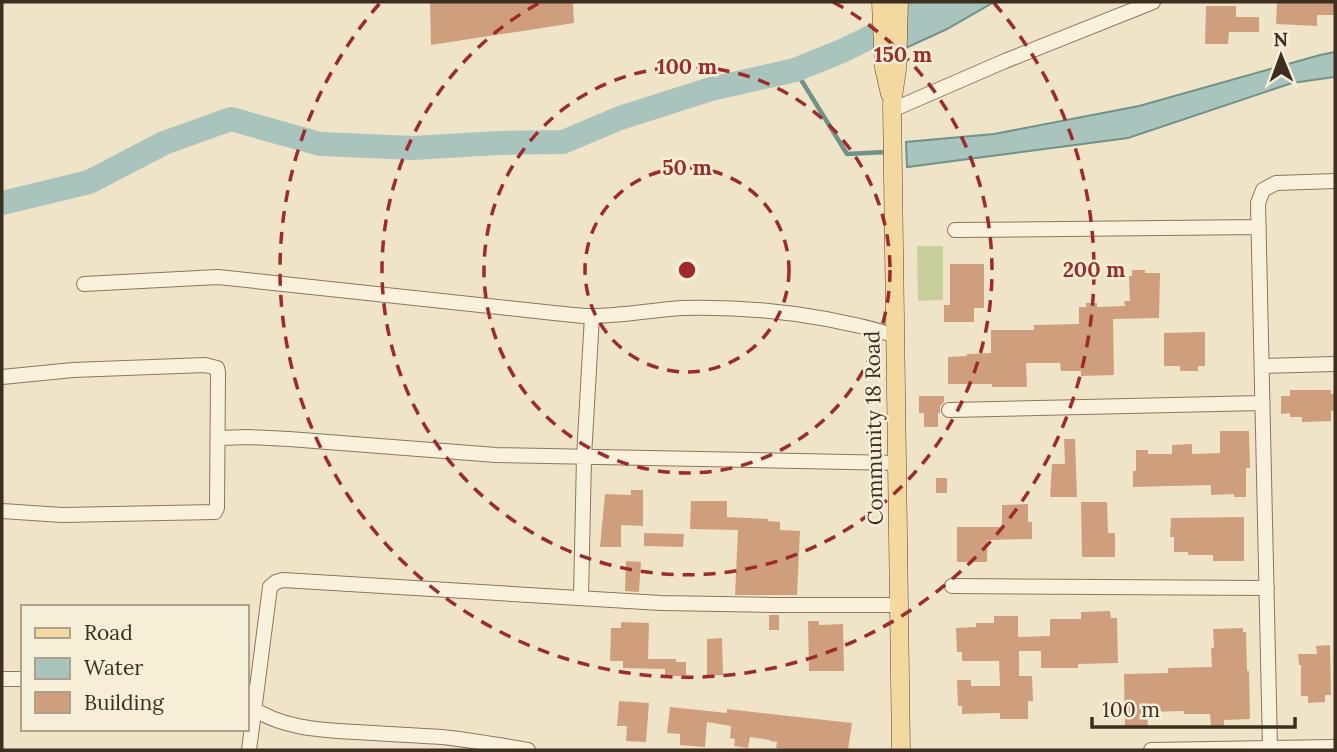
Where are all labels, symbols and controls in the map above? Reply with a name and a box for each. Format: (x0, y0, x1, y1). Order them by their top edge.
north arrow (1246, 21, 1316, 91)
text: N (1273, 27, 1289, 51)
text: 150 m (874, 41, 932, 68)
text: 100 m (657, 53, 717, 80)
text: 50 m (662, 154, 712, 181)
text: 200 m (1063, 256, 1125, 283)
centre of rings (675, 258, 699, 282)
street label: Community 18 Road (858, 331, 889, 525)
legend (21, 605, 248, 731)
text: Road (84, 619, 133, 646)
text: Water (84, 654, 143, 681)
scale bar (1092, 686, 1295, 730)
text: Building (84, 689, 164, 716)
text: 100 m (1102, 696, 1160, 723)

